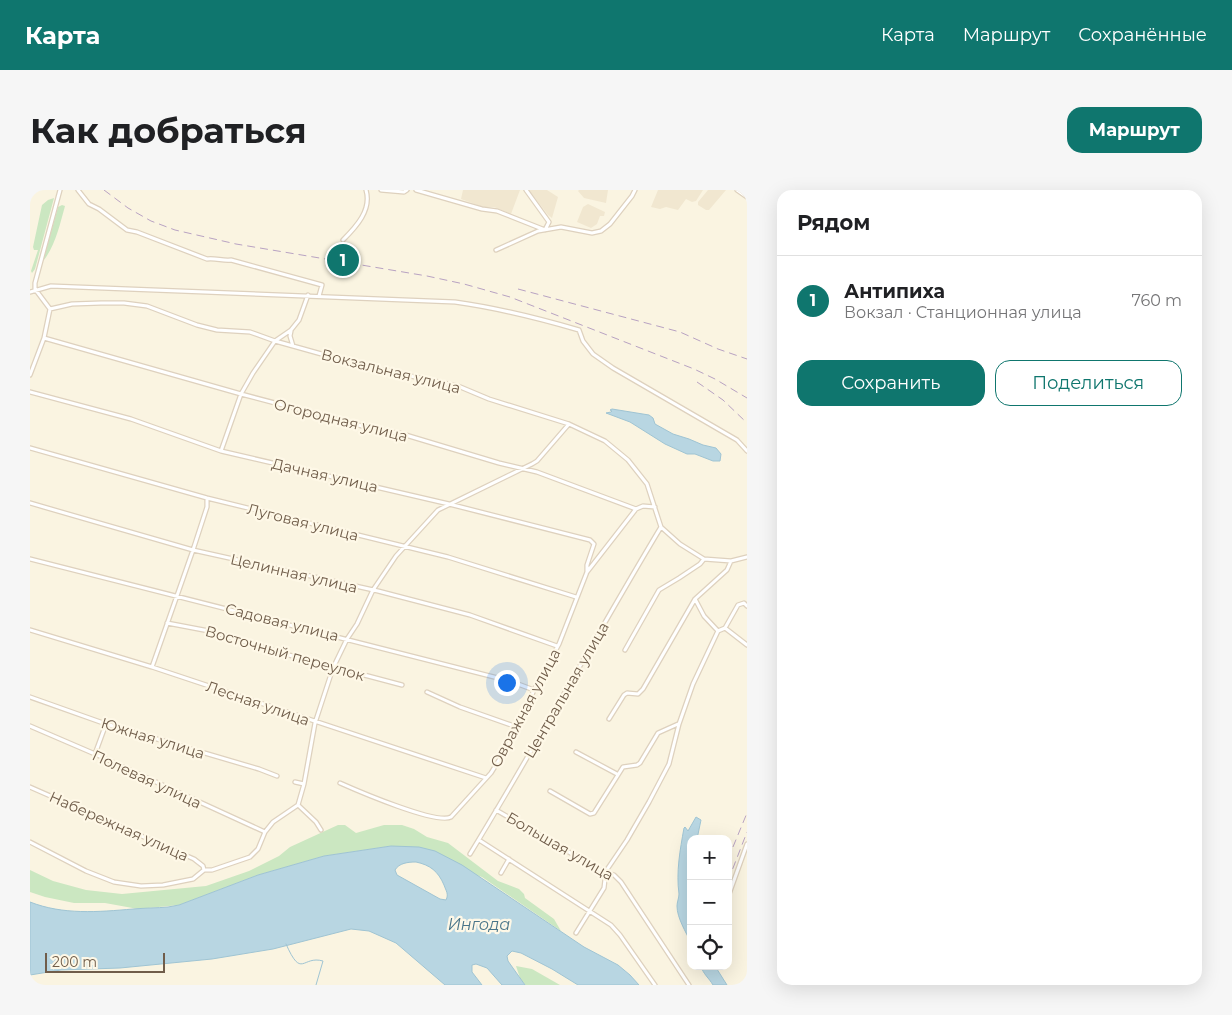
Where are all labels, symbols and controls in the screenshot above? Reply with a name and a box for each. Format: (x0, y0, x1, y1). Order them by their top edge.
text: Карта (25, 21, 100, 50)
text: Карта (881, 24, 935, 46)
text: Маршрут (963, 24, 1050, 46)
text: Сохранённые (1078, 24, 1207, 46)
button: Маршрут (1067, 107, 1202, 153)
text: Как добраться (30, 109, 307, 152)
text: Рядом (797, 210, 870, 235)
pin: 1 (327, 241, 359, 279)
text: Антипиха (844, 280, 945, 303)
text: 1 (810, 291, 816, 310)
text: 760 m (1131, 291, 1182, 310)
text: Вокзал · Станционная улица (844, 303, 1082, 322)
street label: Вокзальная улица (319, 344, 463, 398)
button: Сохранить (797, 360, 985, 406)
button: Поделиться (995, 360, 1182, 406)
street label: Огородная улица (272, 394, 410, 446)
street label: Дачная улица (270, 454, 380, 496)
street label: Луговая улица (245, 499, 361, 545)
street label: Целинная улица (229, 549, 359, 597)
street label: Садовая улица (223, 599, 341, 645)
street label: Центральная улица (519, 618, 613, 762)
street label: Восточный переулок (203, 621, 367, 685)
street label: Овражная улица (486, 645, 564, 771)
your location (494, 670, 520, 696)
street label: Лесная улица (204, 676, 312, 730)
street label: Южная улица (99, 713, 207, 763)
street label: Полевая улица (89, 745, 205, 813)
street label: Набережная улица (46, 787, 192, 865)
street label: Большая улица (503, 808, 617, 884)
map controls (687, 835, 732, 970)
button: + (687, 835, 732, 880)
button: − (687, 880, 732, 925)
water label: Ингода (448, 915, 510, 934)
button: locate (687, 925, 732, 970)
scale bar (45, 950, 165, 973)
text: 200 m (52, 953, 97, 971)

